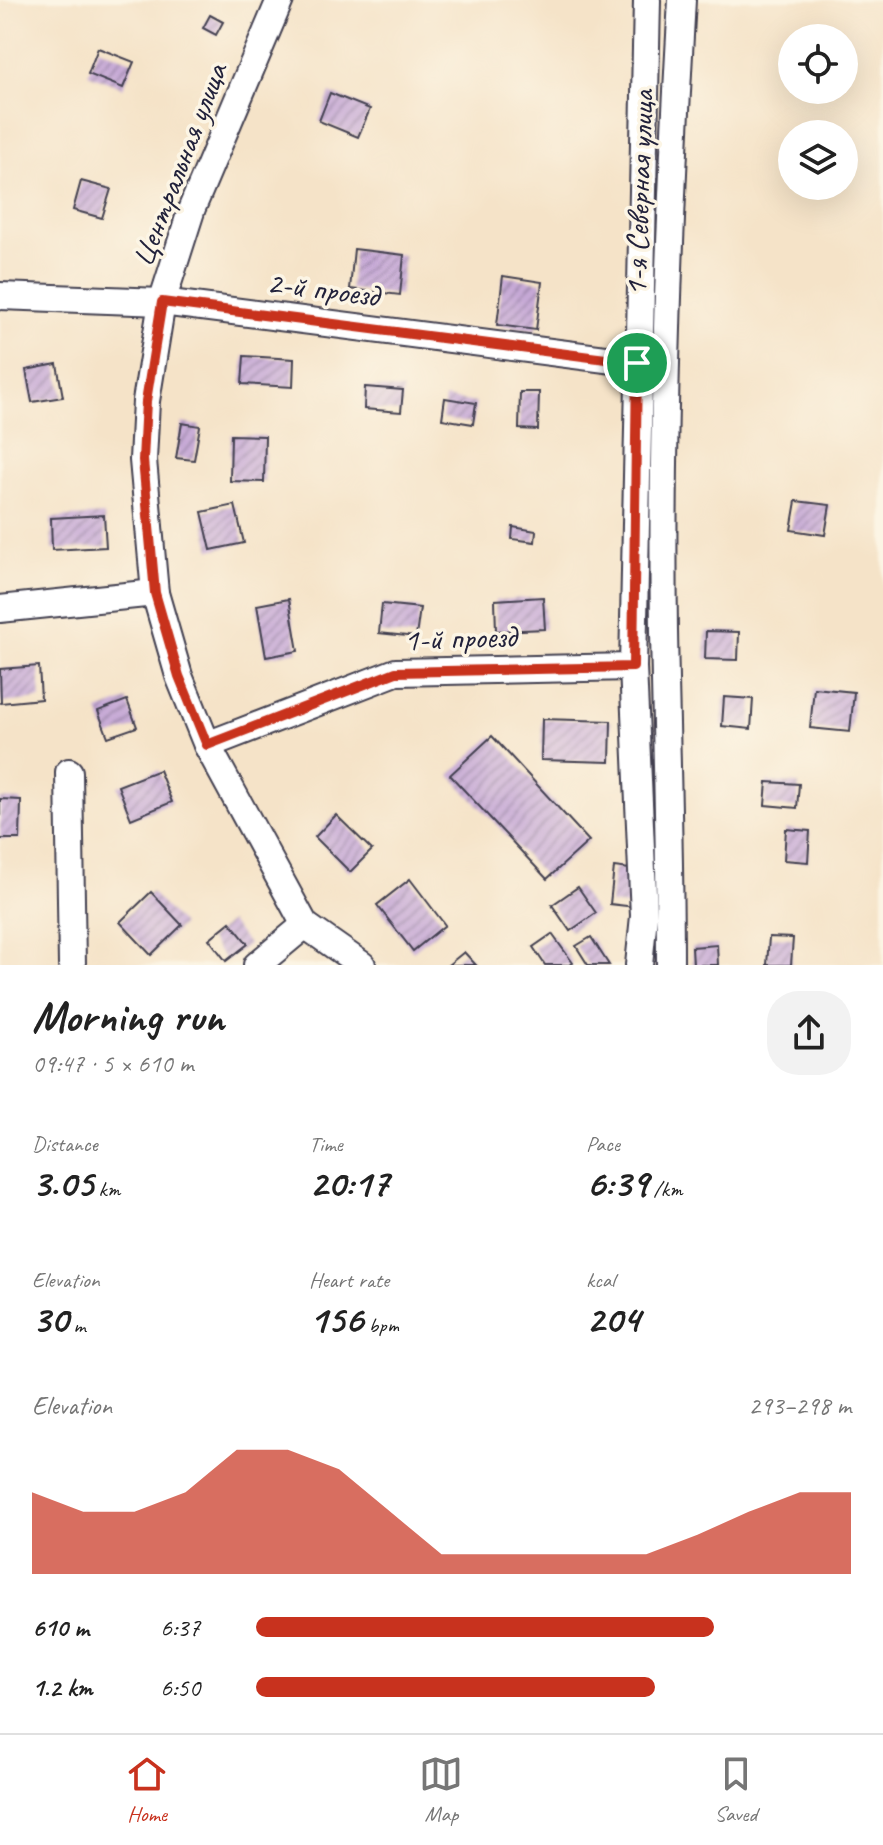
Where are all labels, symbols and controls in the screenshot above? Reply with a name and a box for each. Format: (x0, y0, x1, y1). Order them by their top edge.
map controls (778, 24, 858, 200)
button: locate (778, 24, 858, 104)
street label: Центральная улица (121, 56, 237, 272)
street label: 1-я Северная улица (615, 87, 663, 297)
button: layers (778, 120, 858, 200)
street label: 2-й проезд (265, 262, 384, 317)
pin (603, 329, 671, 397)
icon: arrive (615, 341, 659, 385)
street label: 1-й проезд (403, 615, 520, 660)
text: Morning run (32, 989, 224, 1044)
button: share (767, 991, 851, 1075)
text: 09:47 · 5 × 610 m (32, 1047, 193, 1080)
text: Distance (32, 1130, 98, 1158)
text: Time (309, 1130, 343, 1158)
text: Pace (586, 1130, 620, 1158)
text: 3.05 (32, 1158, 93, 1208)
text: 20:17 (309, 1158, 389, 1208)
text: 6:39 (586, 1158, 648, 1208)
text: km (93, 1175, 120, 1203)
text: /km (648, 1175, 682, 1203)
text: Elevation (32, 1266, 100, 1294)
text: Heart rate (309, 1266, 389, 1294)
text: kcal (586, 1266, 615, 1294)
text: 30 (32, 1294, 68, 1344)
text: 156 (309, 1294, 363, 1344)
text: 204 (586, 1294, 640, 1344)
text: m (68, 1311, 86, 1339)
text: bpm (363, 1311, 399, 1339)
text: Elevation (32, 1389, 112, 1422)
text: 293–298 m (748, 1389, 851, 1422)
text: 610 m (32, 1611, 89, 1644)
text: 6:37 (160, 1611, 200, 1644)
text: 1.2 km (32, 1671, 92, 1704)
text: 6:50 (160, 1671, 200, 1704)
tab: Home (125, 1752, 169, 1828)
tab: Map (419, 1752, 463, 1828)
tab: Saved (714, 1752, 758, 1828)

